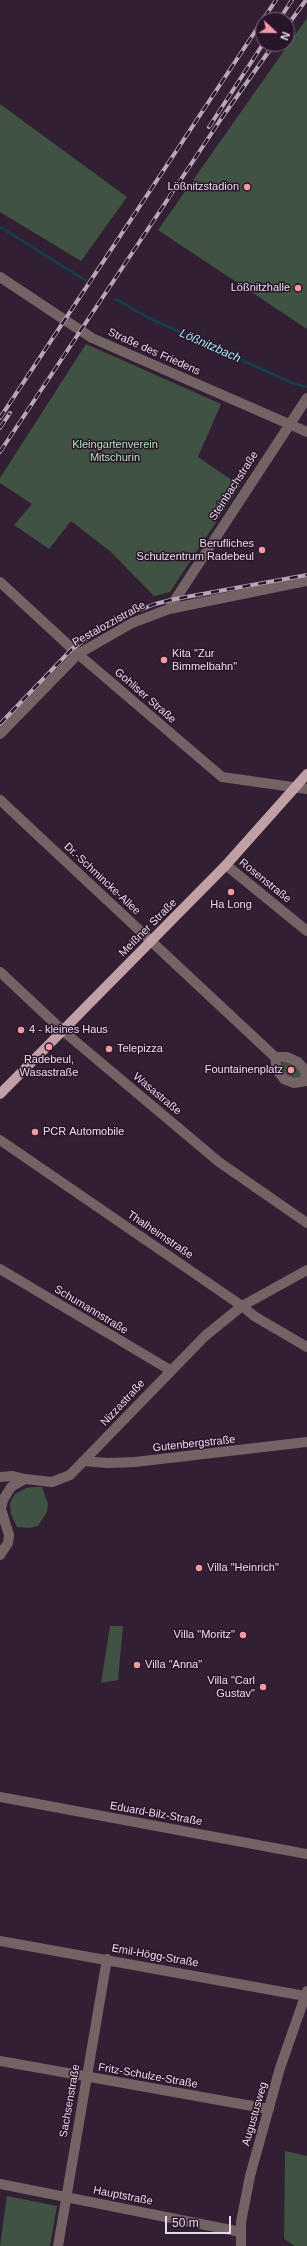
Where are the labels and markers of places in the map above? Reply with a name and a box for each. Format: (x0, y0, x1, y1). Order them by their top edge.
place label: Lößnitzstadion (167, 180, 239, 194)
marker: Lößnitzstadion (242, 182, 252, 192)
place label: Lößnitzhalle (231, 281, 290, 295)
marker: Lößnitzhalle (293, 283, 303, 293)
place label: Berufliches Schulzentrum Radebeul (137, 537, 254, 563)
marker: Berufliches Schulzentrum Radebeul (257, 545, 267, 555)
place label: Kita "Zur Bimmelbahn" (172, 647, 237, 673)
marker: Kita "Zur Bimmelbahn" (159, 655, 169, 665)
marker: Ha Long (226, 887, 236, 897)
place label: Ha Long (210, 898, 252, 912)
place label: 4 - kleines Haus (29, 1023, 108, 1037)
marker: 4 - kleines Haus (16, 1025, 26, 1035)
marker: Radebeul, Wasastraße (44, 1042, 54, 1052)
place label: Telepizza (117, 1042, 163, 1056)
marker: Telepizza (104, 1044, 114, 1054)
place label: Radebeul, Wasastraße (20, 1053, 78, 1079)
place label: Fountainenplatz (205, 1063, 283, 1077)
marker: Fountainenplatz (286, 1065, 296, 1075)
place label: PCR Automobile (43, 1125, 124, 1139)
marker: PCR Automobile (30, 1127, 40, 1137)
place label: Villa "Heinrich" (207, 1561, 279, 1575)
marker: Villa "Heinrich" (194, 1563, 204, 1573)
place label: Villa "Moritz" (174, 1628, 235, 1642)
marker: Villa "Moritz" (238, 1630, 248, 1640)
place label: Villa "Anna" (145, 1658, 202, 1672)
marker: Villa "Anna" (132, 1660, 142, 1670)
place label: Villa "Carl Gustav" (207, 1674, 255, 1700)
marker: Villa "Carl Gustav" (258, 1682, 268, 1692)

